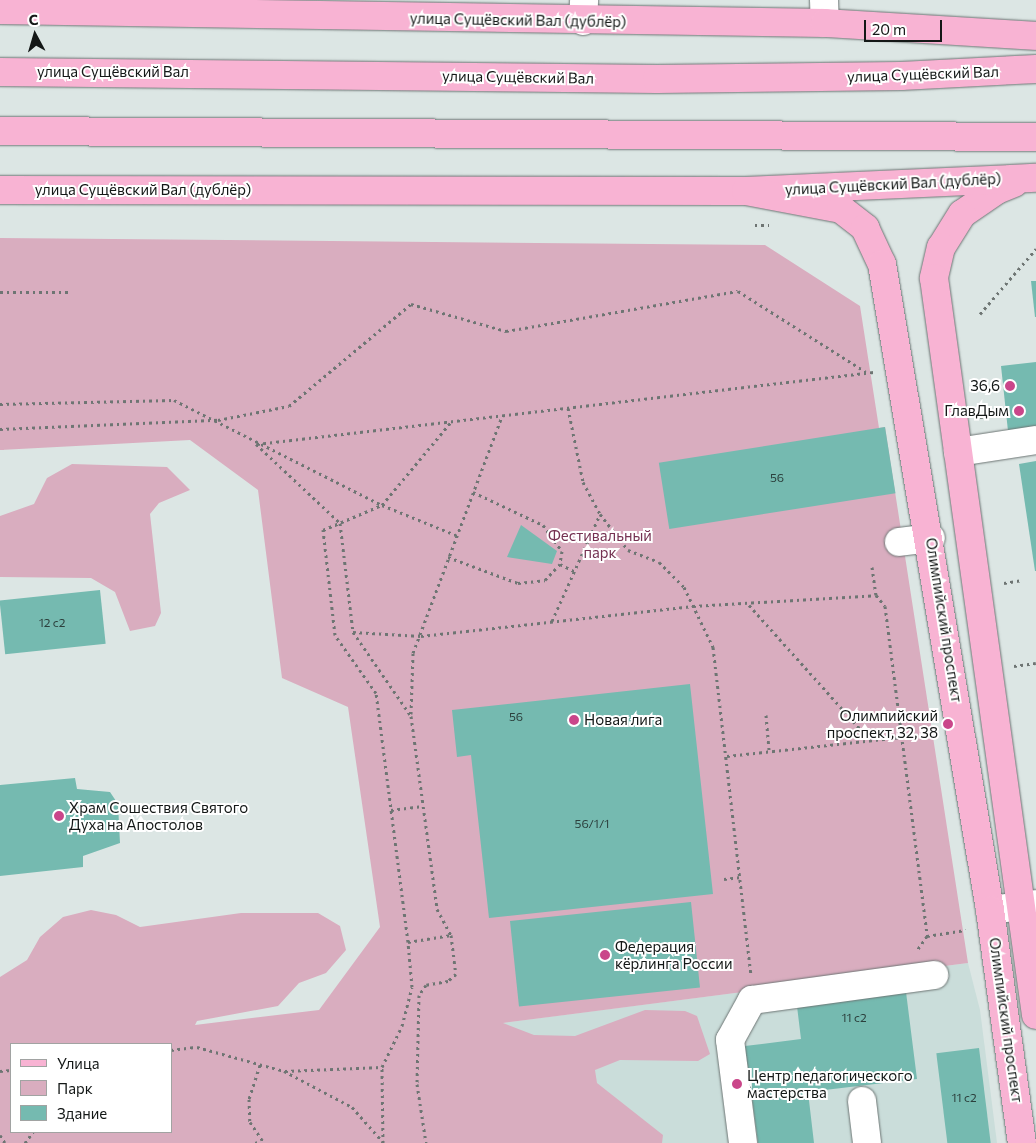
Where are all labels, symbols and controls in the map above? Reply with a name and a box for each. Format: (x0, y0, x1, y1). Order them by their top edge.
street label: улица Сущёвский Вал (дублёр) (410, 9, 626, 31)
north arrow (10, 10, 60, 60)
scale bar (866, 10, 944, 42)
text: С (28, 11, 39, 29)
text: 20 m (872, 20, 906, 38)
street label: улица Сущёвский Вал (847, 62, 999, 86)
street label: улица Сущёвский Вал (37, 63, 189, 81)
street label: улица Сущёвский Вал (442, 67, 594, 87)
street label: улица Сущёвский Вал (дублёр) (784, 169, 1002, 199)
street label: улица Сущёвский Вал (дублёр) (35, 181, 251, 199)
place label: 36,6 (970, 377, 1000, 395)
marker: 36,6 (1004, 380, 1016, 392)
place label: ГлавДым (944, 402, 1009, 420)
marker: ГлавДым (1013, 405, 1025, 417)
house number: 56 (770, 471, 784, 485)
park label: Фестивальный парк (548, 526, 652, 561)
street label: Олимпийский проспект (922, 536, 966, 704)
house number: 12 с2 (39, 616, 65, 630)
place label: Олимпийский проспект, 32, 38 (827, 706, 938, 741)
house number: 56 (509, 710, 523, 724)
place label: Новая лига (584, 711, 662, 729)
marker: Новая лига (568, 714, 580, 726)
marker: Олимпийский проспект, 32, 38 (942, 718, 954, 730)
place label: Храм Сошествия Святого Духа на Апостолов (69, 798, 248, 833)
marker: Храм Сошествия Святого Духа на Апостолов (53, 810, 65, 822)
house number: 56/1/1 (575, 817, 609, 831)
street label: Олимпийский проспект (986, 936, 1026, 1104)
place label: Федерация кёрлинга России (615, 937, 733, 972)
marker: Федерация кёрлинга России (599, 949, 611, 961)
house number: 11 с2 (841, 1011, 867, 1025)
legend (10, 1043, 172, 1133)
text: Улица (57, 1054, 99, 1072)
place label: Центр педагогического мастерства (747, 1066, 913, 1101)
marker: Центр педагогического мастерства (731, 1078, 743, 1090)
text: Парк (57, 1079, 93, 1097)
house number: 11 с2 (951, 1091, 977, 1105)
text: Здание (57, 1104, 107, 1122)

